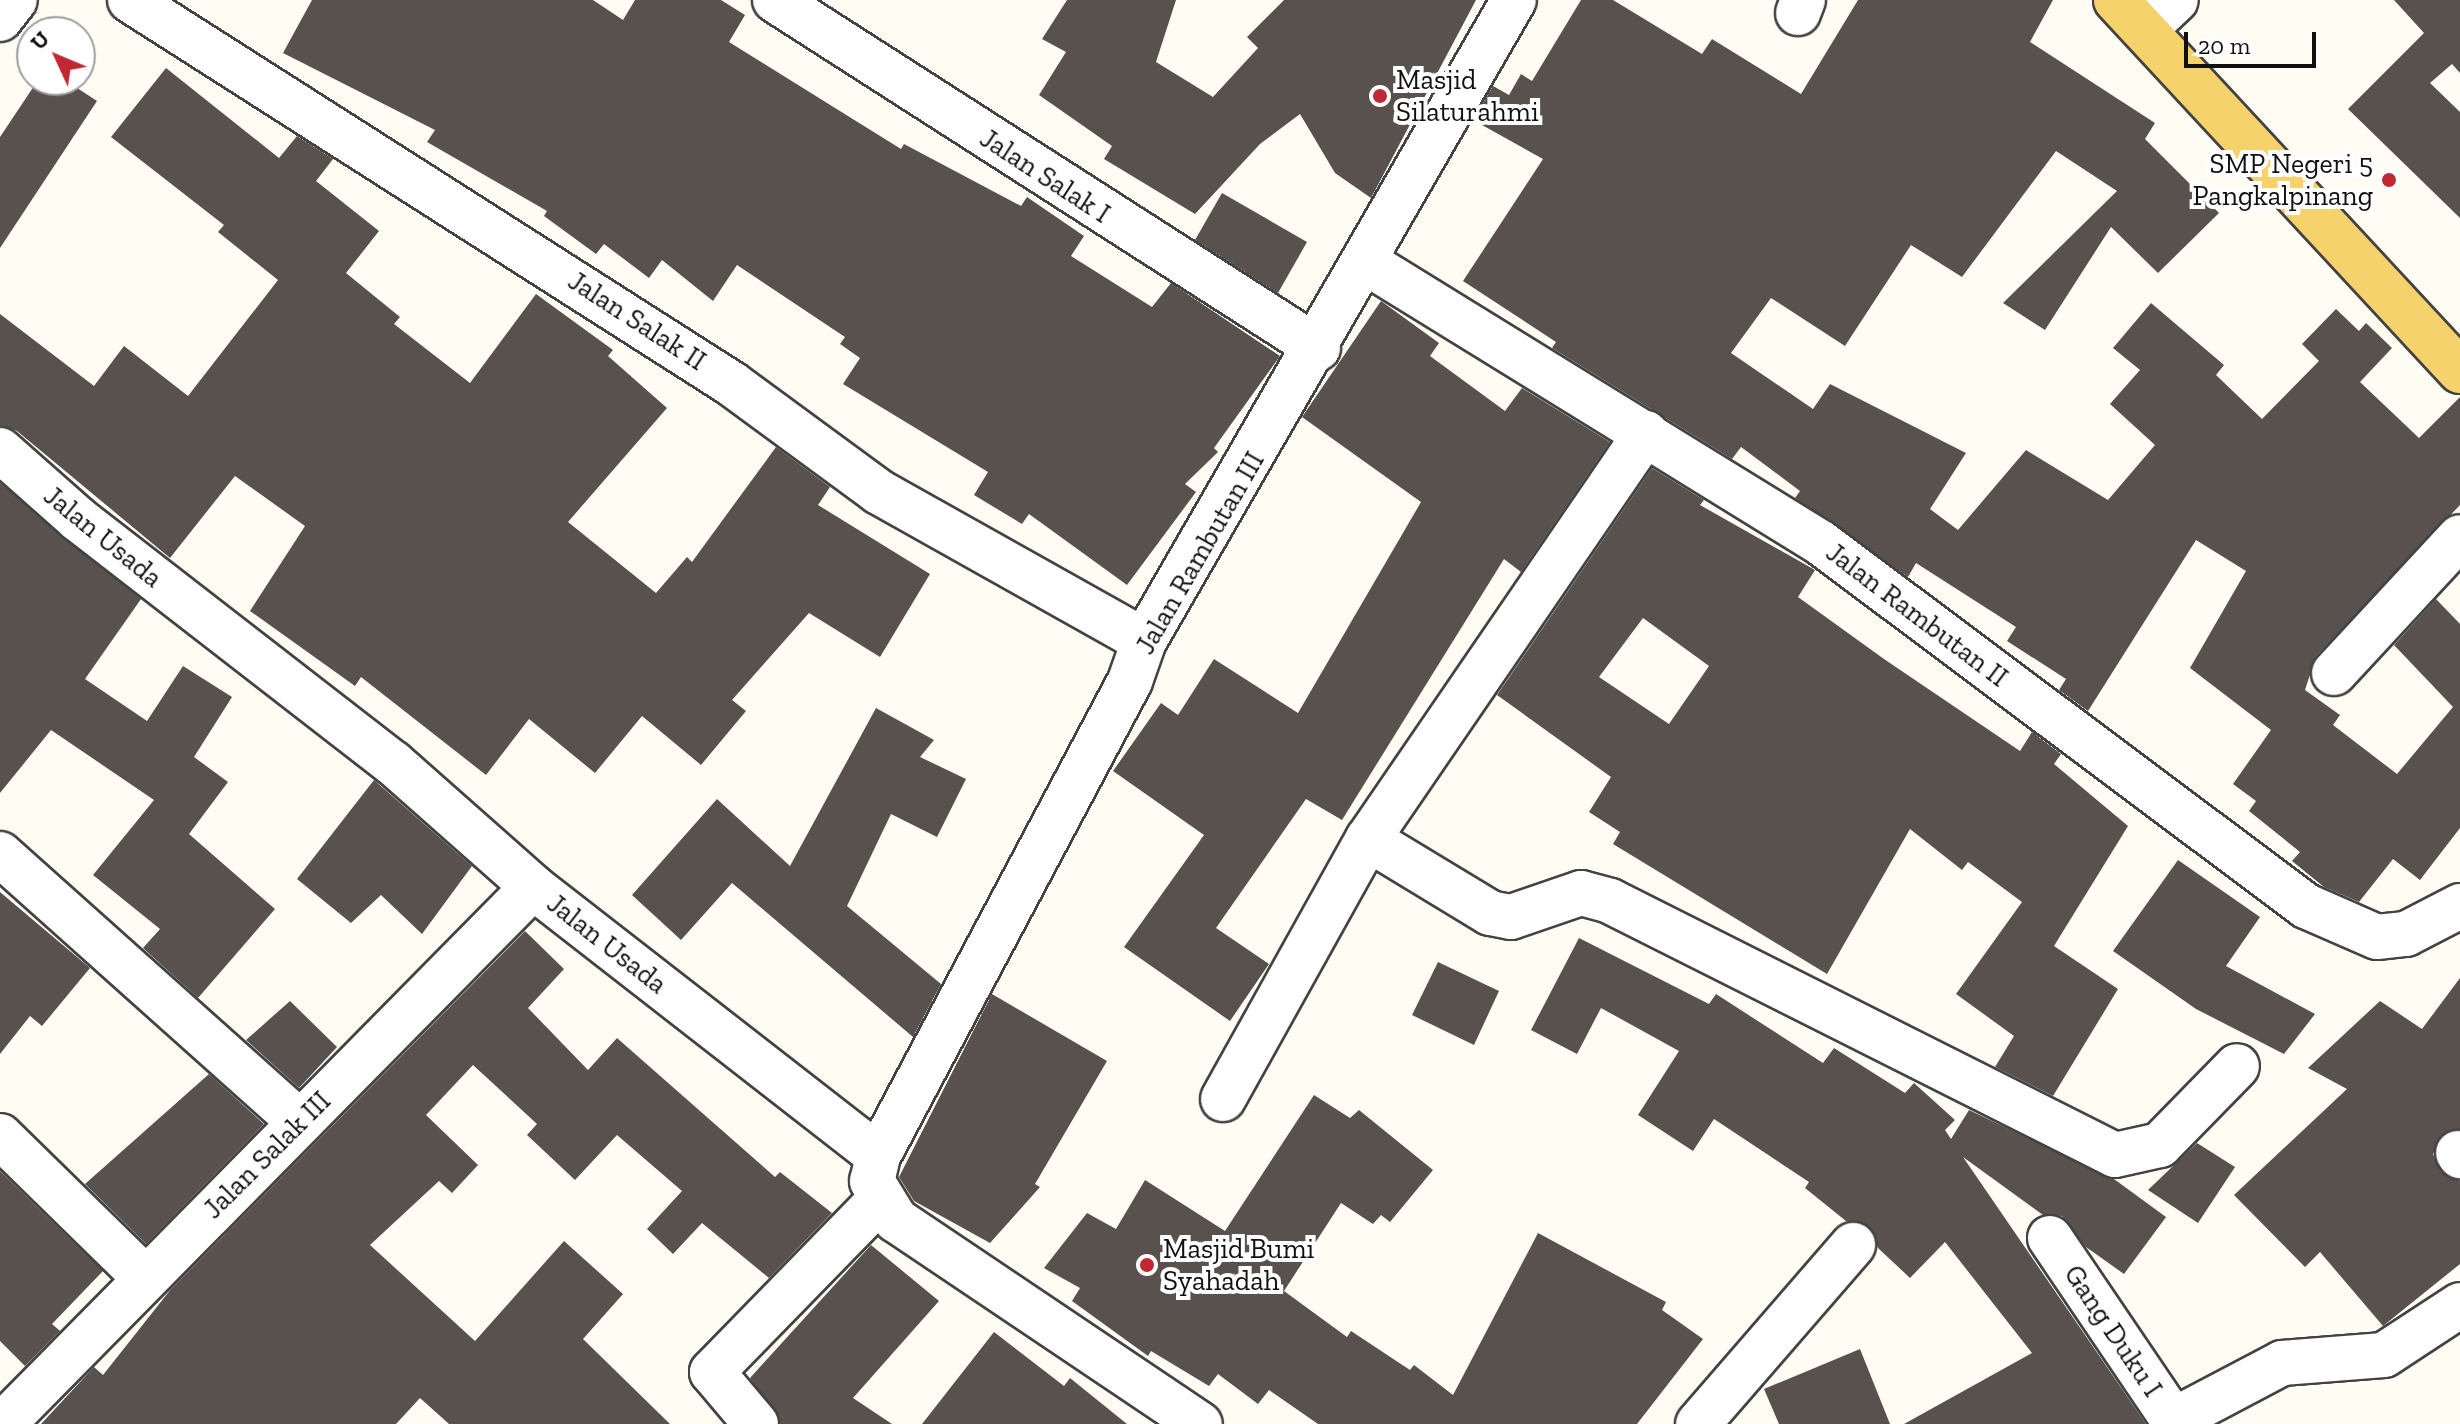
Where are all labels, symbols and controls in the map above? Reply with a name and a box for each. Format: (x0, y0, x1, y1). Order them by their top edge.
north arrow (16, 16, 96, 96)
scale bar (2188, 16, 2320, 66)
text: U (25, 25, 55, 55)
text: 20 m (2198, 31, 2250, 60)
place label: Masjid Silaturahmi (1396, 63, 1539, 129)
marker: Masjid Silaturahmi (1371, 87, 1389, 105)
street label: Jalan Salak I (974, 122, 1116, 230)
place label: SMP Negeri 5 Pangkalpinang (2192, 147, 2373, 213)
marker: SMP Negeri 5 Pangkalpinang (2380, 171, 2398, 189)
street label: Jalan Salak II (562, 264, 712, 378)
street label: Jalan Rambutan III (1128, 446, 1272, 660)
street label: Jalan Usada (37, 479, 169, 595)
street label: Jalan Rambutan II (1819, 536, 2015, 694)
street label: Jalan Usada (540, 887, 674, 1001)
street label: Jalan Salak III (196, 1084, 338, 1226)
place label: Masjid Bumi Syahadah (1163, 1232, 1314, 1298)
marker: Masjid Bumi Syahadah (1138, 1256, 1156, 1274)
street label: Gang Duku I (2057, 1259, 2169, 1403)

